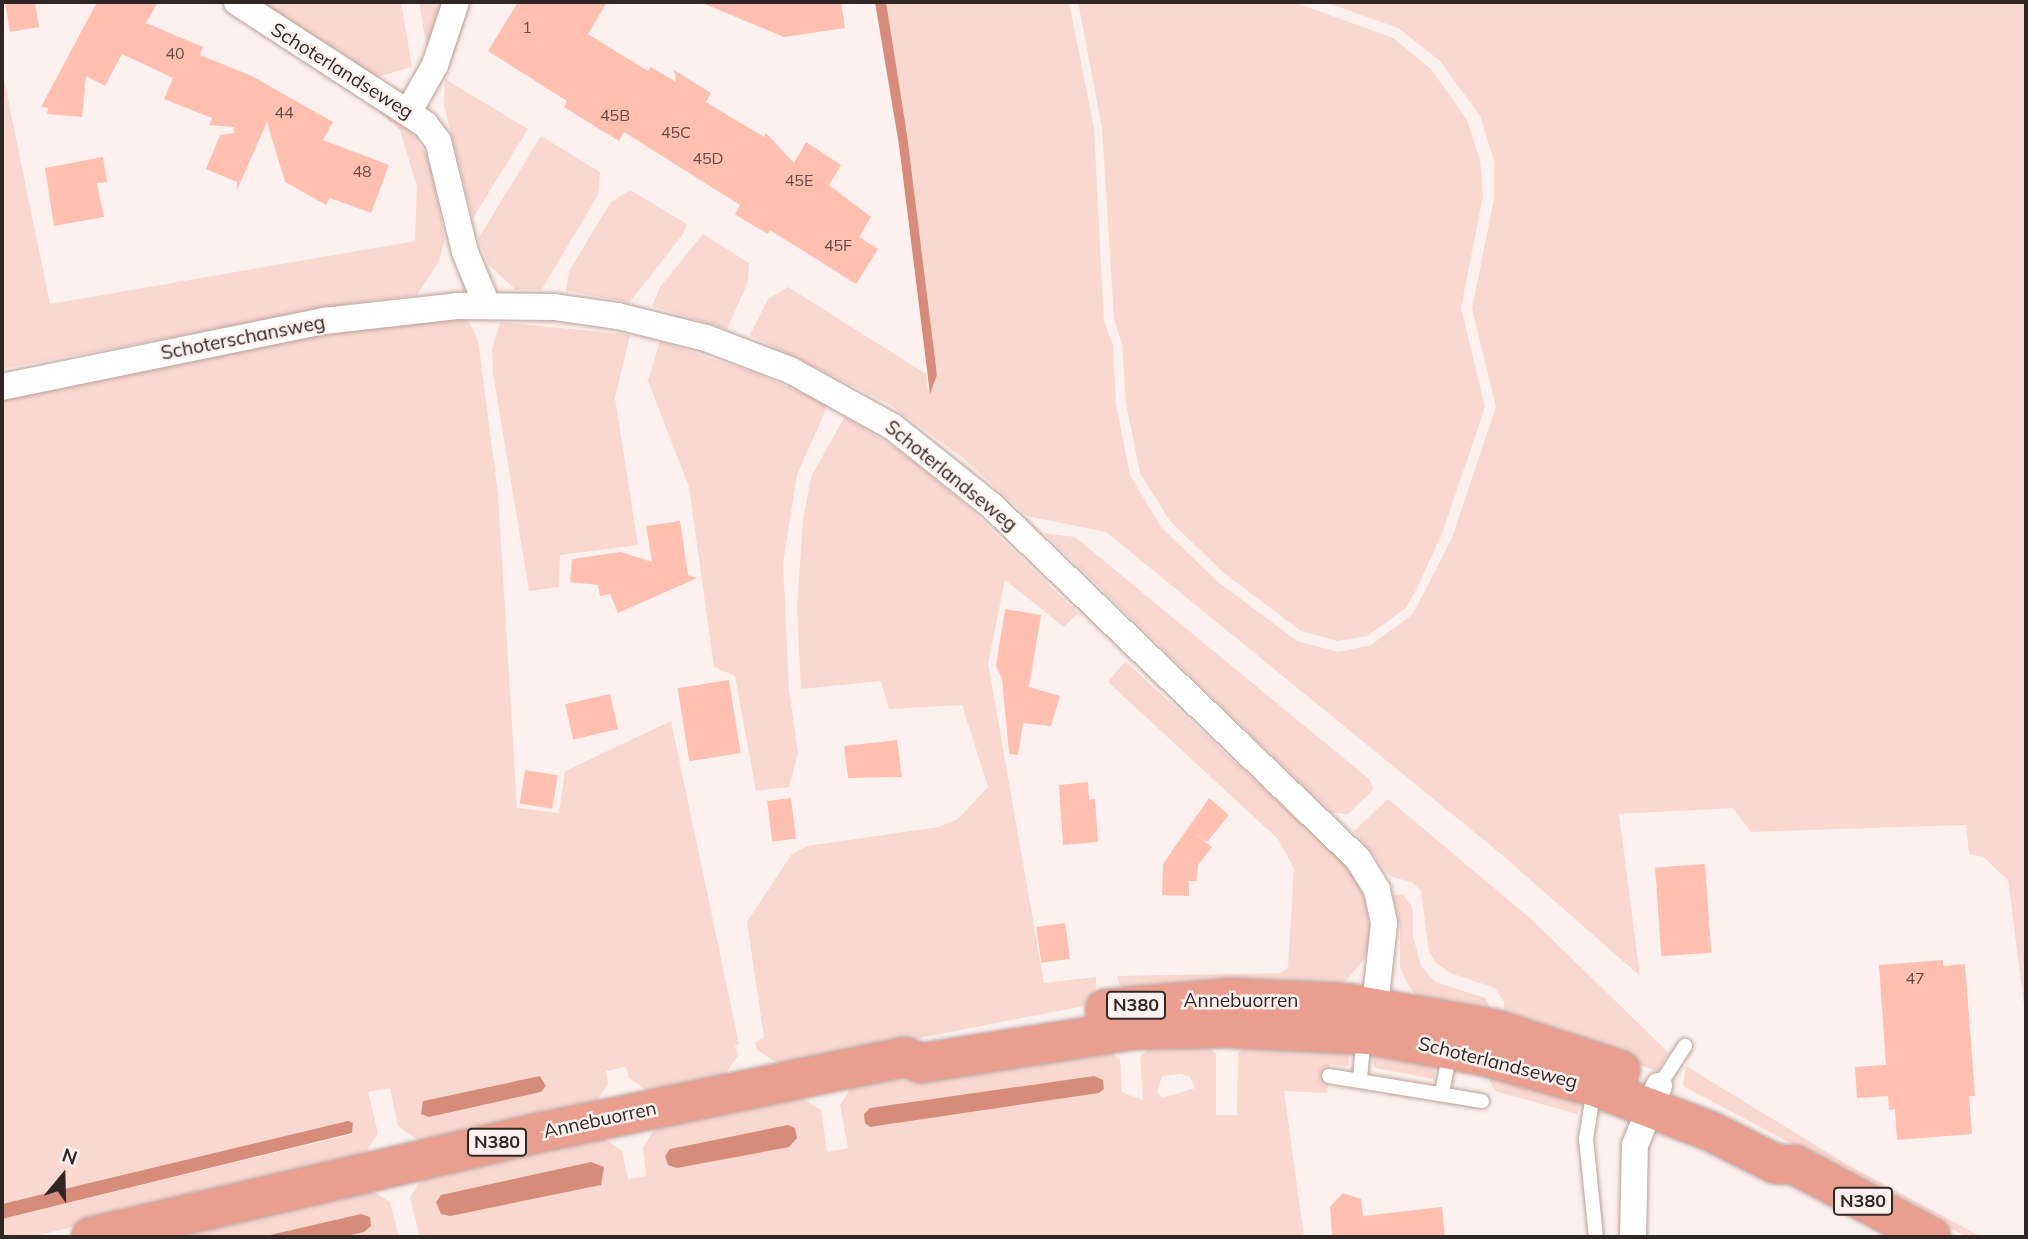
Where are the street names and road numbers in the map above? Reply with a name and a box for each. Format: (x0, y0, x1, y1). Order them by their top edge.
street label: Schoterlandseweg (267, 18, 417, 124)
street label: Schoterschansweg (159, 311, 327, 365)
street label: Schoterlandseweg (880, 416, 1022, 536)
road number: N380 (1104, 990, 1168, 1020)
street label: Annebuorren (1184, 990, 1298, 1012)
street label: Schoterlandseweg (1416, 1032, 1580, 1094)
street label: Annebuorren (541, 1097, 659, 1143)
road number: N380 (466, 1128, 528, 1156)
road number: N380 (1832, 1186, 1895, 1216)

